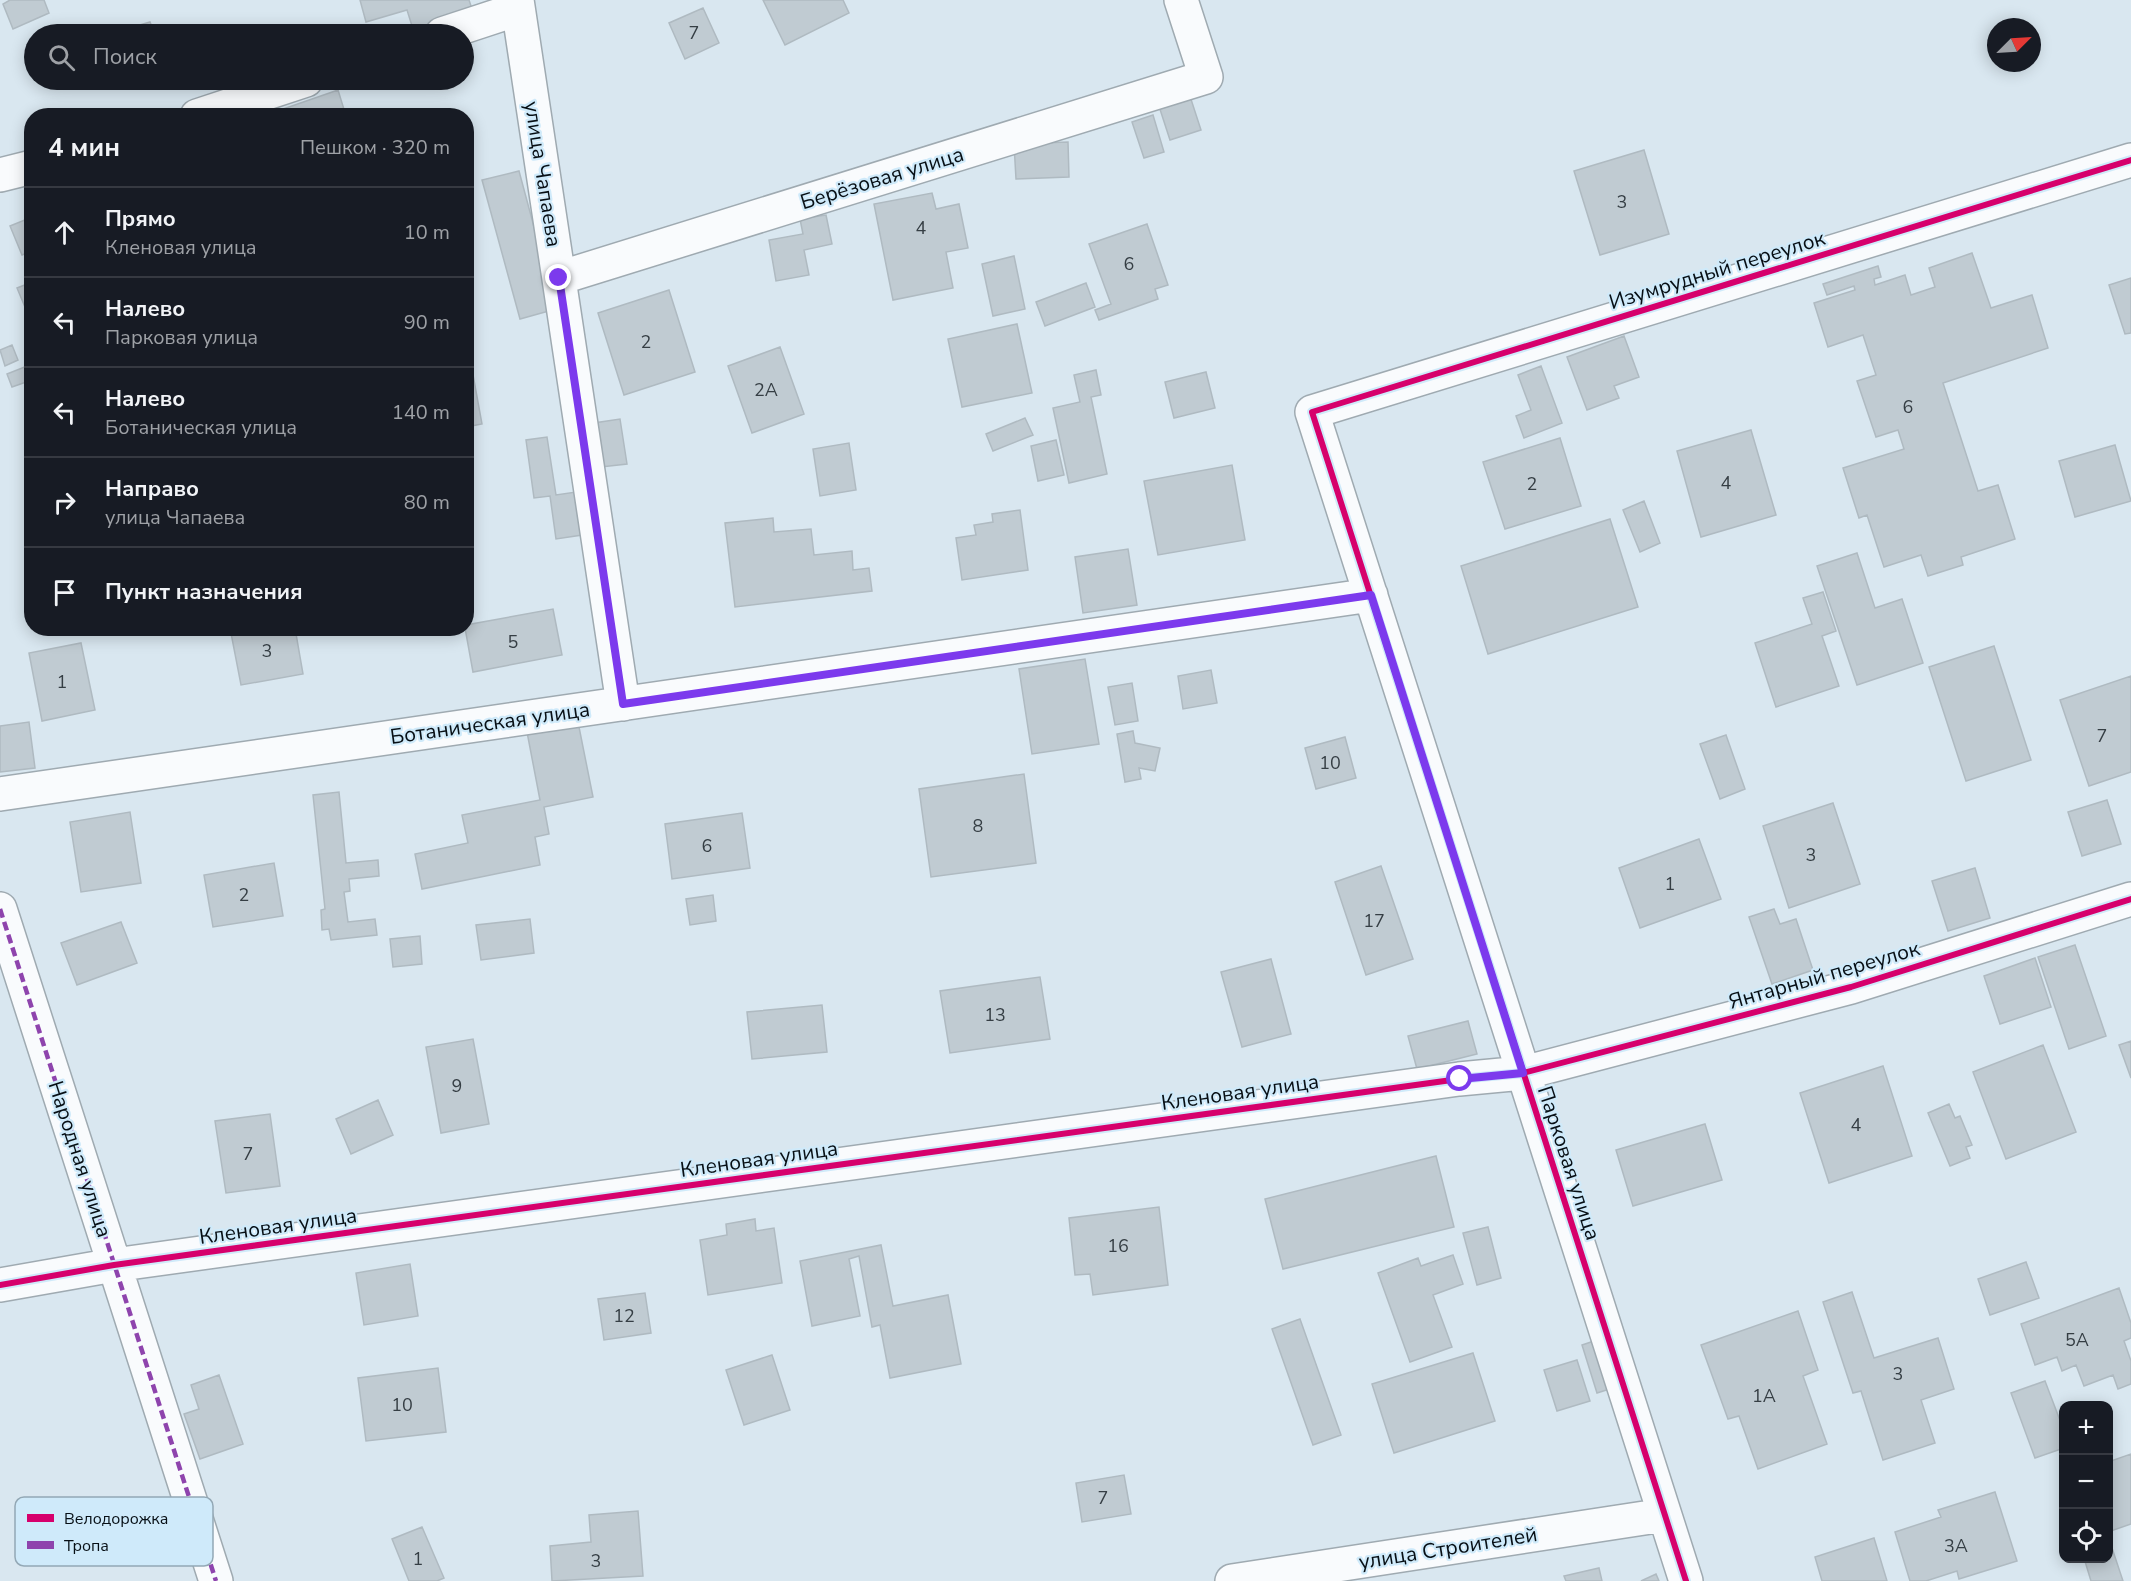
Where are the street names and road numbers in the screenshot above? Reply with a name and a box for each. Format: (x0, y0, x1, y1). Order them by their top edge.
street label: улица Чапаева (518, 99, 568, 249)
street label: Берёзовая улица (797, 140, 967, 216)
street label: Изумрудный переулок (1606, 224, 1829, 316)
street label: Ботаническая улица (388, 695, 592, 751)
street label: Янтарный переулок (1725, 934, 1924, 1016)
street label: Кленовая улица (1159, 1067, 1321, 1117)
street label: Народная улица (41, 1077, 119, 1241)
street label: Парковая улица (1531, 1082, 1607, 1244)
street label: Кленовая улица (678, 1134, 840, 1184)
street label: Кленовая улица (197, 1201, 359, 1251)
street label: улица Строителей (1357, 1520, 1539, 1576)

